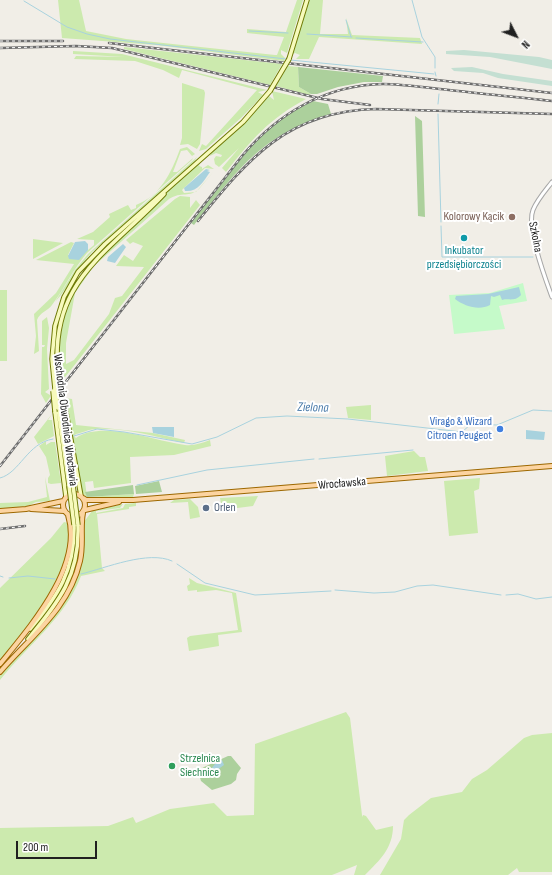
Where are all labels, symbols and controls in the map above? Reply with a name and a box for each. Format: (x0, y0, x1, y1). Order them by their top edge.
north arrow (496, 16, 536, 56)
text: N (518, 38, 532, 51)
place label: Kolorowy Kącik (444, 210, 504, 224)
marker: Kolorowy Kącik (507, 212, 517, 222)
street label: Szkolna (525, 221, 545, 253)
marker: Inkubator przedsiębiorczości (459, 233, 469, 243)
place label: Inkubator przedsiębiorczości (427, 244, 501, 272)
street label: Wschodnia Obwodnica Wrocławia (50, 353, 80, 487)
water label: Zielona (297, 400, 329, 416)
place label: Virago & Wizard Citroen Peugeot (427, 415, 492, 443)
marker: Virago & Wizard Citroen Peugeot (495, 424, 505, 434)
street label: Wrocławska (318, 475, 366, 493)
place label: Orlen (214, 501, 236, 515)
marker: Orlen (201, 503, 211, 513)
place label: Strzelnica Siechnice (180, 752, 220, 780)
marker: Strzelnica Siechnice (167, 761, 177, 771)
scale bar (18, 833, 99, 859)
text: 200 m (23, 840, 48, 855)

